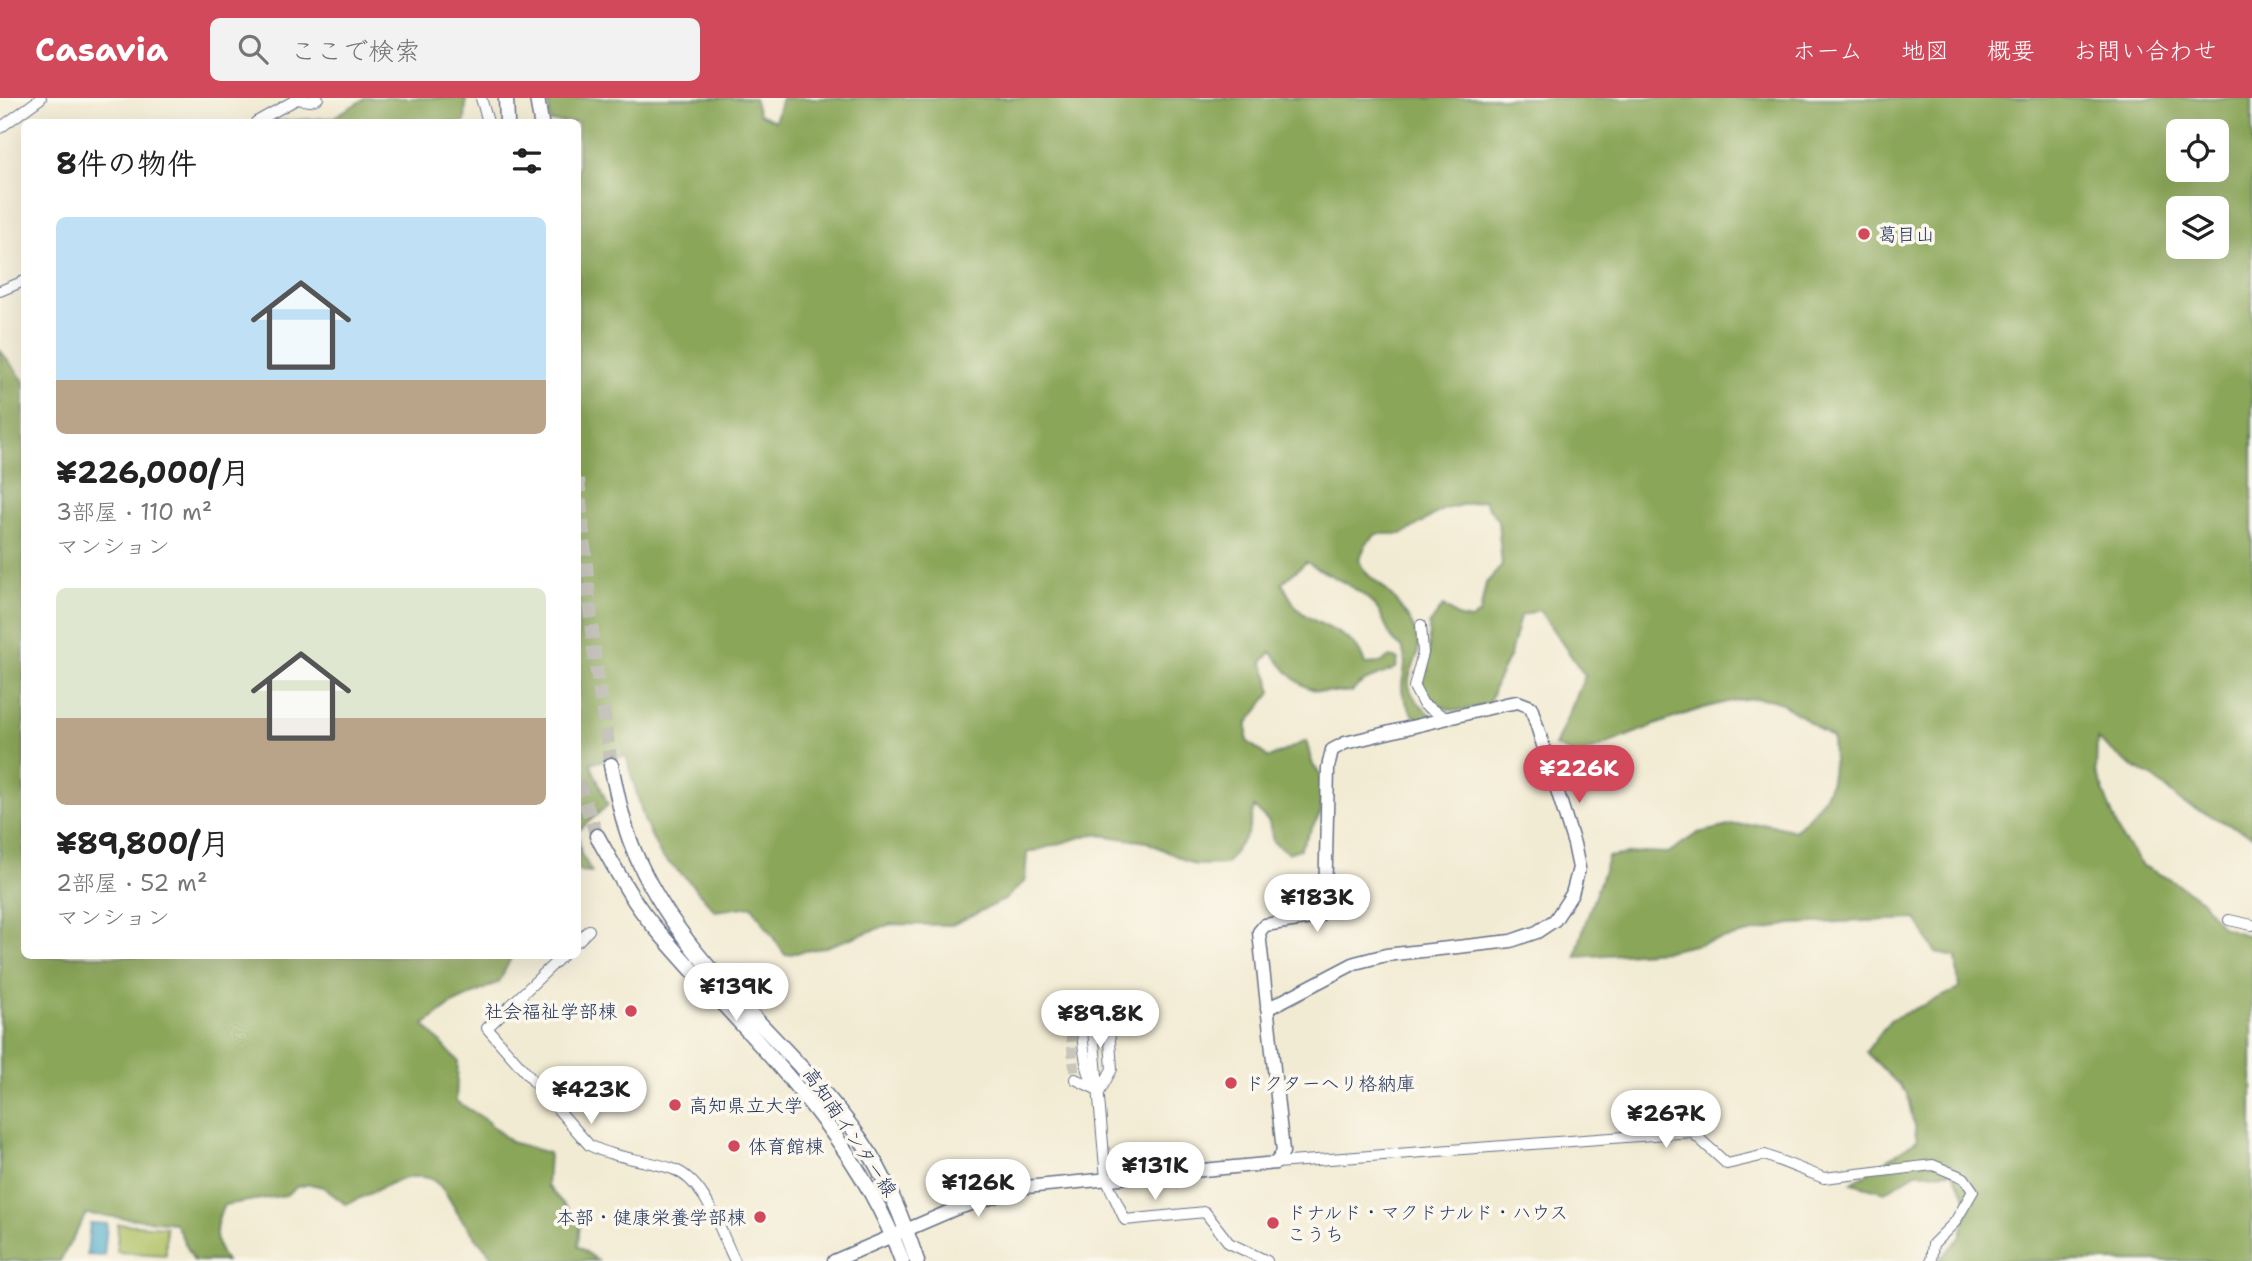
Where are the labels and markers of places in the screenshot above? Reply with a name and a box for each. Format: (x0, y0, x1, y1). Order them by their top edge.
place label: 葛目山 (1878, 222, 1935, 247)
marker: 葛目山 (1856, 226, 1872, 242)
pin: ¥226K (1530, 746, 1628, 805)
pin: ¥183K (1268, 874, 1366, 934)
pin: ¥139K (687, 964, 785, 1023)
pin: ¥89.8K (1043, 990, 1157, 1050)
place label: 社会福祉学部棟 (484, 999, 617, 1024)
marker: 社会福祉学部棟 (623, 1003, 639, 1019)
pin: ¥423K (542, 1066, 640, 1126)
place label: ドクターヘリ格納庫 (1245, 1071, 1416, 1096)
marker: ドクターヘリ格納庫 (1223, 1075, 1239, 1091)
pin: ¥267K (1617, 1090, 1715, 1150)
place label: 高知県立大学 (689, 1093, 803, 1118)
marker: 高知県立大学 (667, 1097, 683, 1113)
place label: 体育館棟 (748, 1134, 824, 1159)
marker: 体育館棟 (726, 1138, 742, 1154)
pin: ¥131K (1106, 1142, 1204, 1202)
pin: ¥126K (929, 1160, 1027, 1219)
place label: ドナルド・マクドナルド・ハウス こうち (1287, 1200, 1568, 1247)
place label: 本部・健康栄養学部棟 (556, 1205, 746, 1230)
marker: 本部・健康栄養学部棟 (752, 1209, 768, 1225)
marker: ドナルド・マクドナルド・ハウス こうち (1265, 1215, 1281, 1231)

